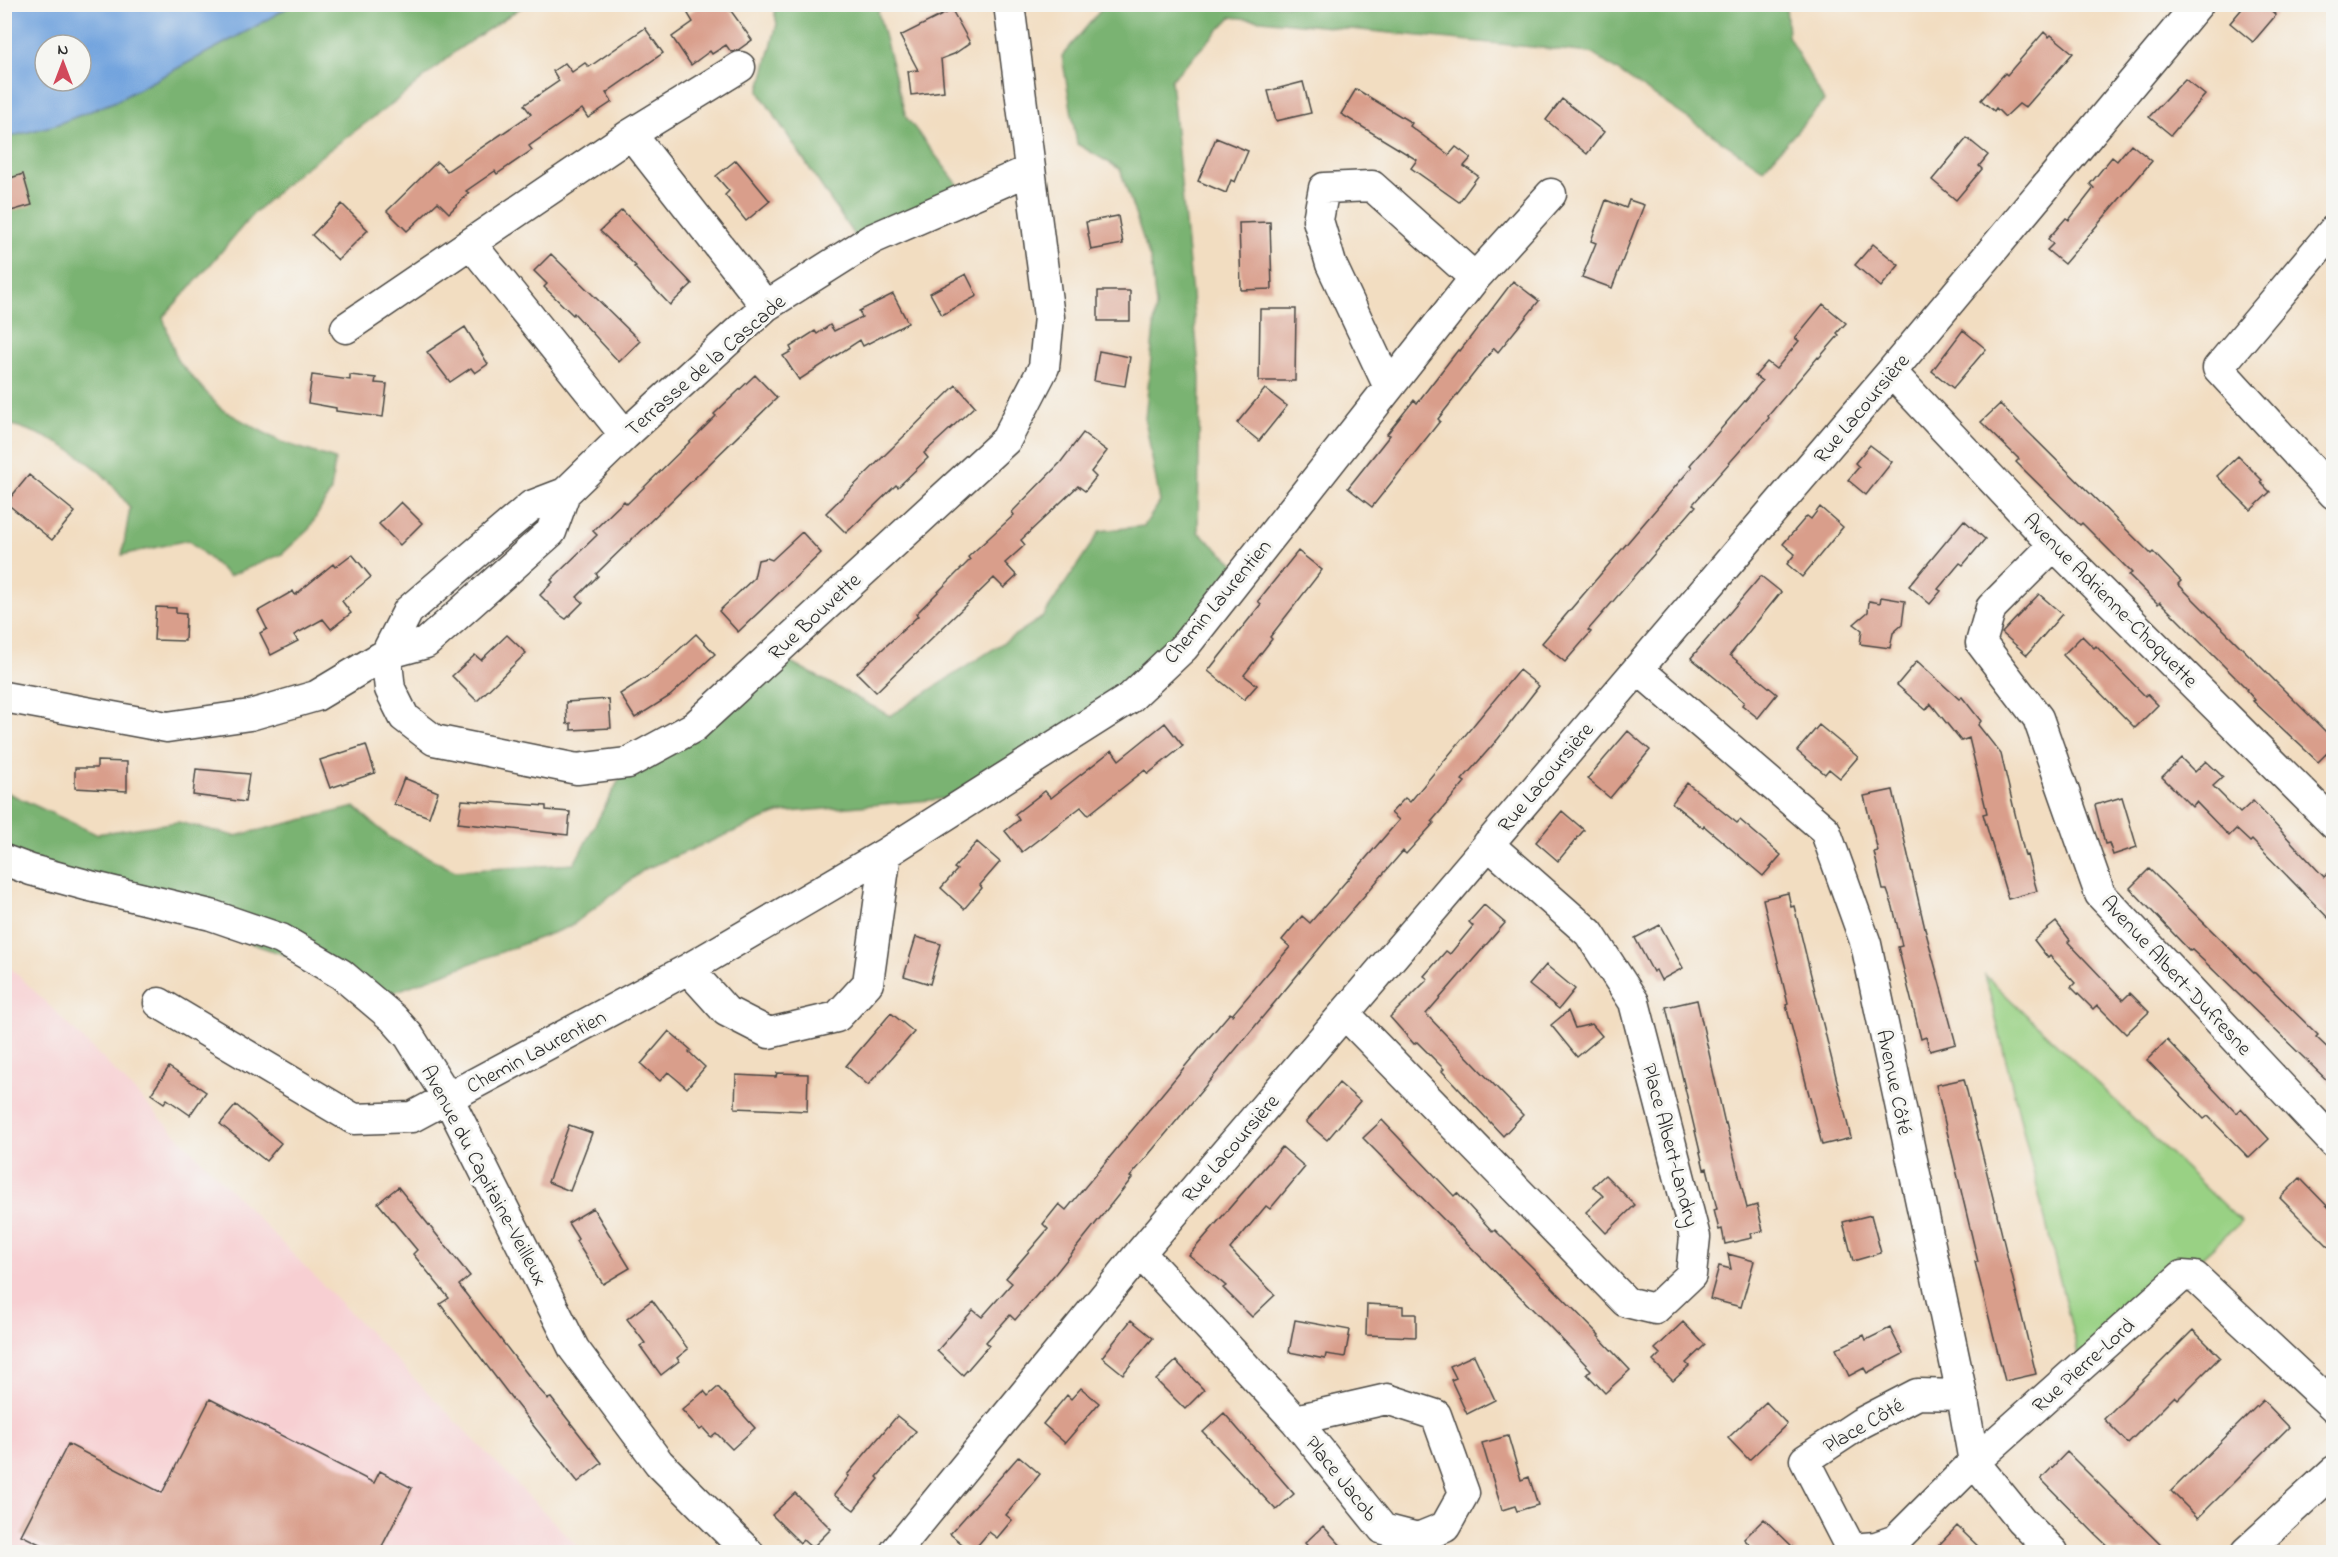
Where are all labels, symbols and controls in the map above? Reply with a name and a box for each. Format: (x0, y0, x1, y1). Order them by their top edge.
north arrow (33, 33, 93, 93)
text: N (58, 38, 69, 62)
street label: Terrasse de la Cascade (620, 288, 794, 445)
street label: Rue Lacoursière (1807, 347, 1918, 471)
street label: Avenue Adrienne-Choquette (2015, 507, 2204, 696)
street label: Chemin Laurentien (1157, 533, 1280, 671)
street label: Rue Bouvette (762, 566, 869, 668)
street label: Rue Lacoursière (1491, 716, 1602, 840)
street label: Avenue Albert-Dufresne (2093, 890, 2258, 1064)
street label: Chemin Laurentien (462, 1003, 612, 1102)
street label: Avenue Côté (1867, 1027, 1919, 1138)
street label: Avenue du Capitaine-Veilleux (412, 1060, 554, 1292)
street label: Place Albert-Landry (1631, 1061, 1705, 1231)
street label: Rue Lacoursière (1176, 1088, 1288, 1210)
street label: Rue Pierre-Lord (2026, 1312, 2143, 1421)
street label: Place Côté (1818, 1391, 1910, 1462)
street label: Place Jacob (1297, 1430, 1384, 1528)

